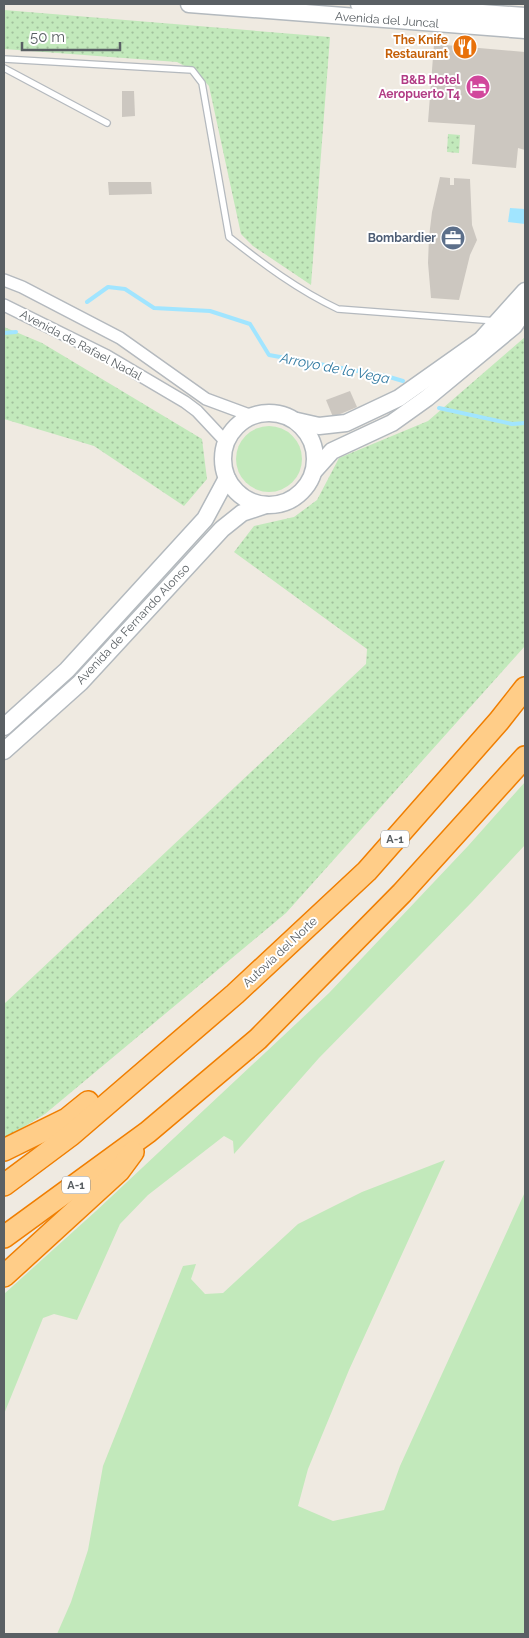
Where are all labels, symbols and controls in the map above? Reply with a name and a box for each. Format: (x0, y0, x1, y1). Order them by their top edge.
street label: Avenida del Juncal (335, 9, 440, 31)
scale bar (22, 20, 120, 52)
text: 50 m (30, 28, 65, 46)
place label: The Knife Restaurant (385, 33, 448, 61)
restaurant icon: The Knife Restaurant (452, 34, 478, 60)
place label: B&B Hotel Aeropuerto T4 (378, 73, 460, 101)
hotel icon: B&B Hotel Aeropuerto T4 (465, 74, 491, 100)
office icon: Bombardier (440, 225, 466, 251)
place label: Bombardier (368, 231, 436, 245)
street label: Avenida de Rafael Nadal (18, 307, 145, 383)
water label: Arroyo de la Vega (278, 349, 391, 386)
street label: Avenida de Fernando Alonso (74, 561, 192, 687)
road number: A-1 (381, 831, 409, 848)
street label: Autovía del Norte (240, 914, 320, 990)
road number: A-1 (62, 1176, 90, 1194)

